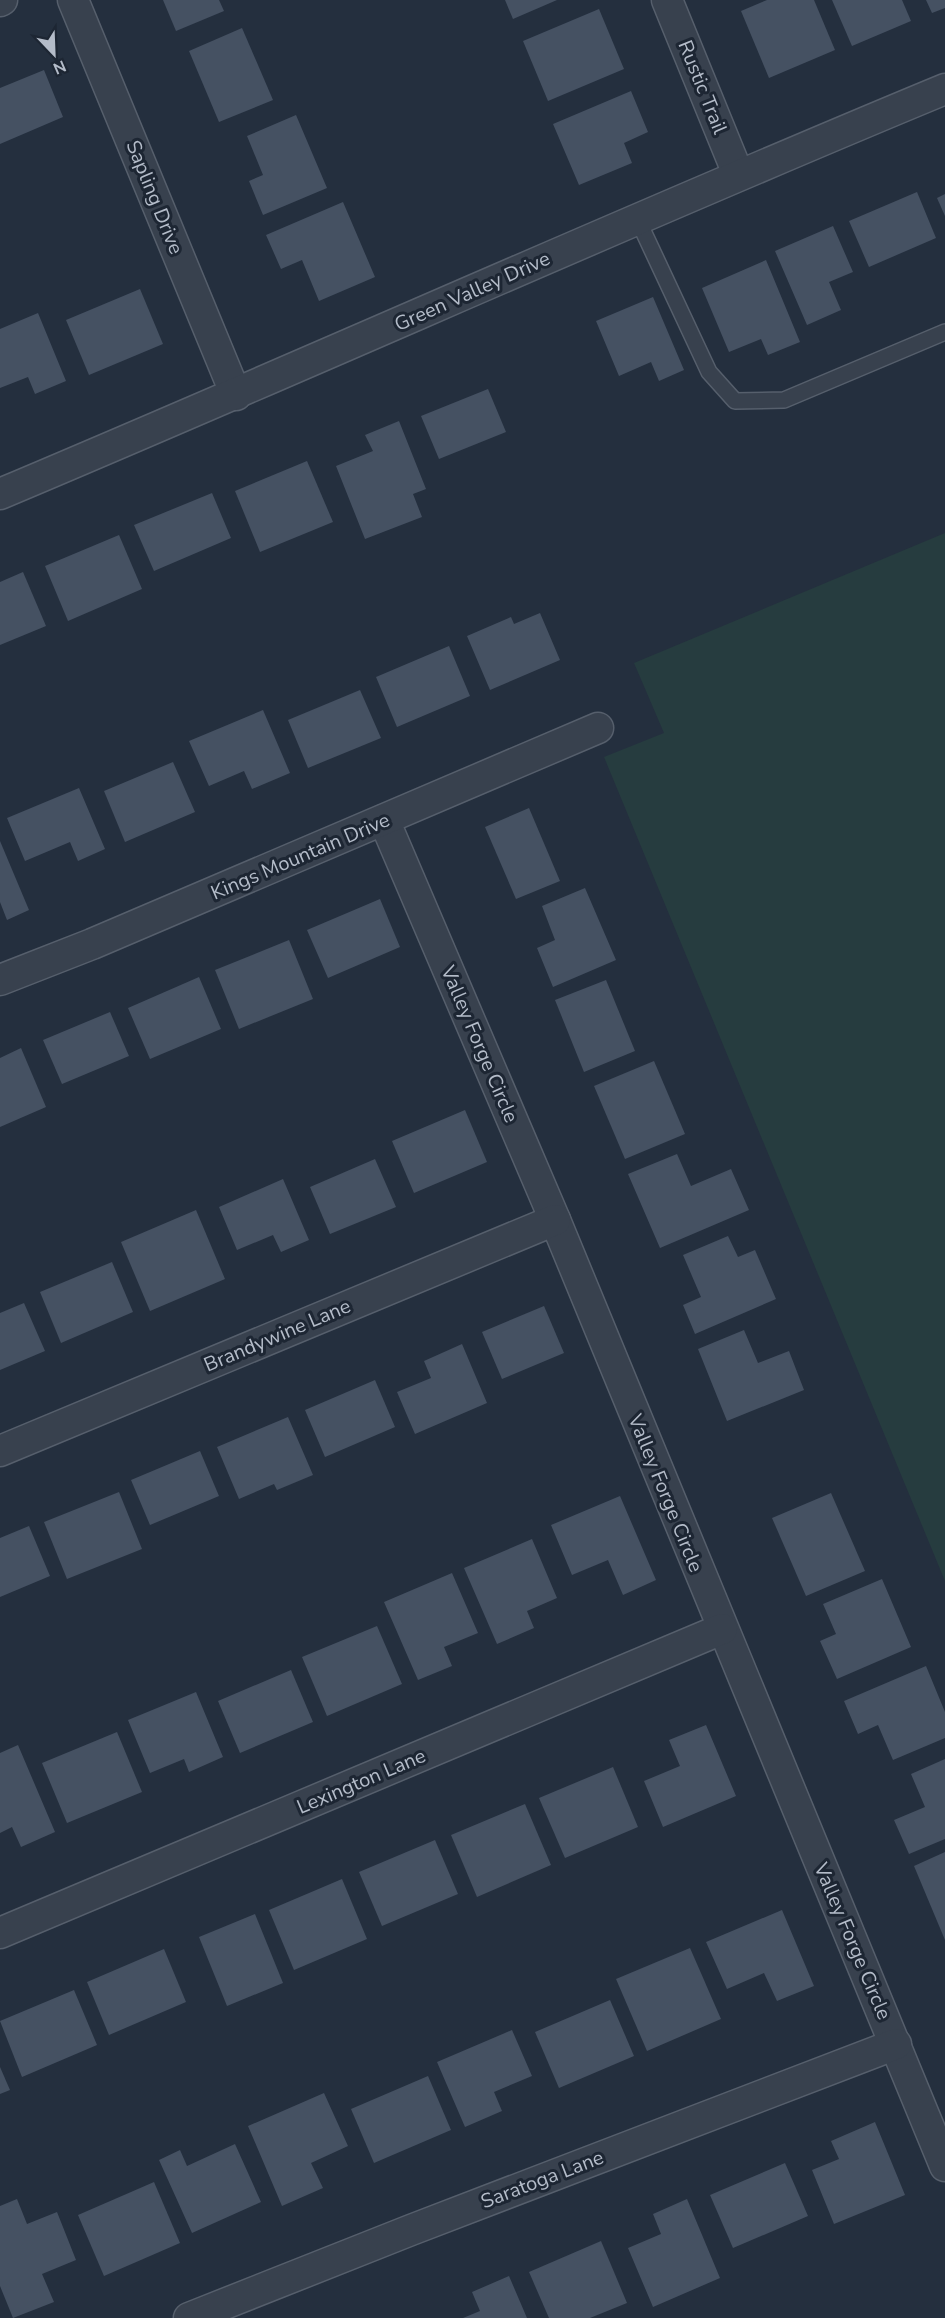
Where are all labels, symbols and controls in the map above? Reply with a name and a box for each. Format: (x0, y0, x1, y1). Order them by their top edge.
north arrow (24, 24, 84, 84)
street label: Rustic Trail (671, 36, 734, 138)
text: N (50, 54, 69, 79)
street label: Sapling Drive (119, 136, 190, 258)
street label: Green Valley Drive (390, 245, 554, 338)
street label: Kings Mountain Drive (207, 807, 394, 906)
street label: Valley Forge Circle (434, 961, 525, 1127)
street label: Brandywine Lane (200, 1292, 355, 1379)
street label: Valley Forge Circle (621, 1409, 710, 1576)
street label: Lexington Lane (293, 1742, 430, 1821)
street label: Valley Forge Circle (807, 1858, 898, 2024)
street label: Saratoga Lane (477, 2144, 607, 2215)

